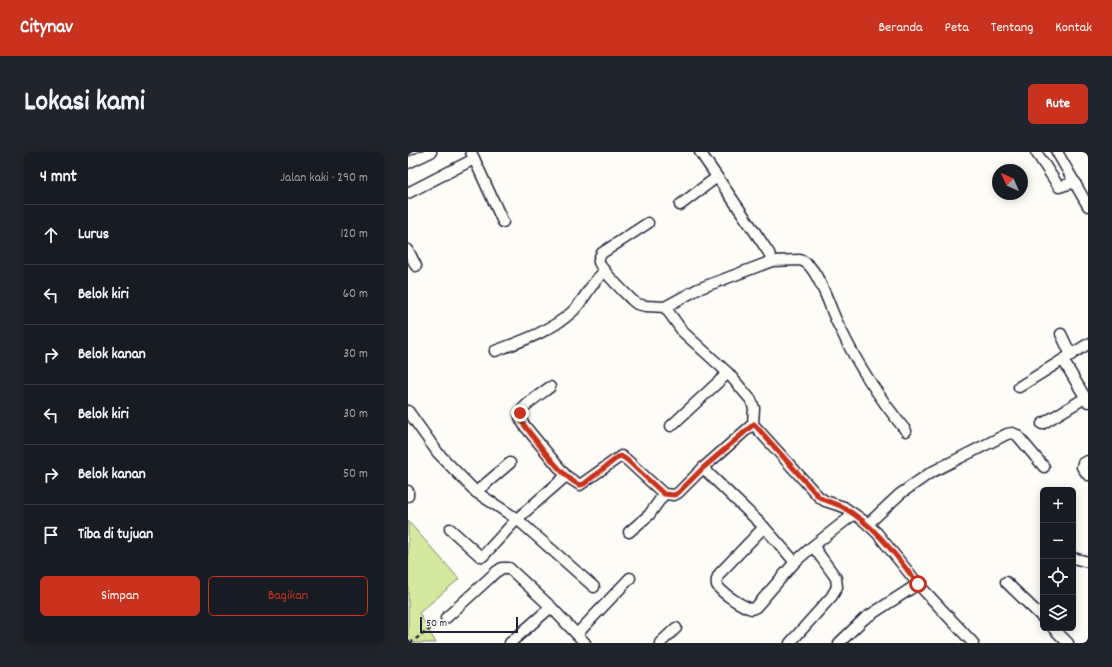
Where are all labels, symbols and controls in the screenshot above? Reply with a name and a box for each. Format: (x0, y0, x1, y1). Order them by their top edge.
text: Citynav (20, 15, 73, 42)
text: Beranda (878, 18, 923, 38)
text: Peta (945, 18, 969, 38)
text: Tentang (991, 18, 1033, 38)
text: Kontak (1055, 18, 1092, 38)
text: Lokasi kami (24, 84, 145, 124)
button: Rute (1028, 84, 1088, 124)
north arrow (992, 164, 1028, 200)
text: 4 mnt (40, 166, 77, 190)
text: Jalan kaki · 290 m (280, 169, 368, 188)
icon: ahead (40, 224, 62, 246)
text: Lurus (78, 224, 109, 246)
text: 120 m (340, 225, 368, 244)
icon: left (40, 284, 62, 306)
text: Belok kiri (78, 284, 129, 306)
text: 60 m (343, 285, 368, 304)
icon: right (40, 344, 62, 366)
text: Belok kanan (78, 344, 146, 366)
text: 30 m (343, 345, 368, 364)
icon: left (40, 404, 62, 426)
text: Belok kiri (78, 404, 129, 426)
route end (511, 404, 529, 422)
text: 30 m (343, 405, 368, 424)
icon: right (40, 464, 62, 486)
text: Belok kanan (78, 464, 146, 486)
text: 50 m (343, 465, 368, 484)
map controls (1040, 487, 1076, 631)
button: + (1040, 487, 1076, 523)
button: − (1040, 523, 1076, 559)
icon: arrive (40, 524, 62, 546)
text: Tiba di tujuan (78, 524, 153, 546)
button: locate (1040, 559, 1076, 595)
route start (909, 575, 927, 593)
button: Simpan (40, 576, 200, 616)
button: Bagikan (208, 576, 368, 616)
button: layers (1040, 595, 1076, 631)
scale bar (420, 615, 518, 634)
text: 50 m (426, 616, 447, 632)

